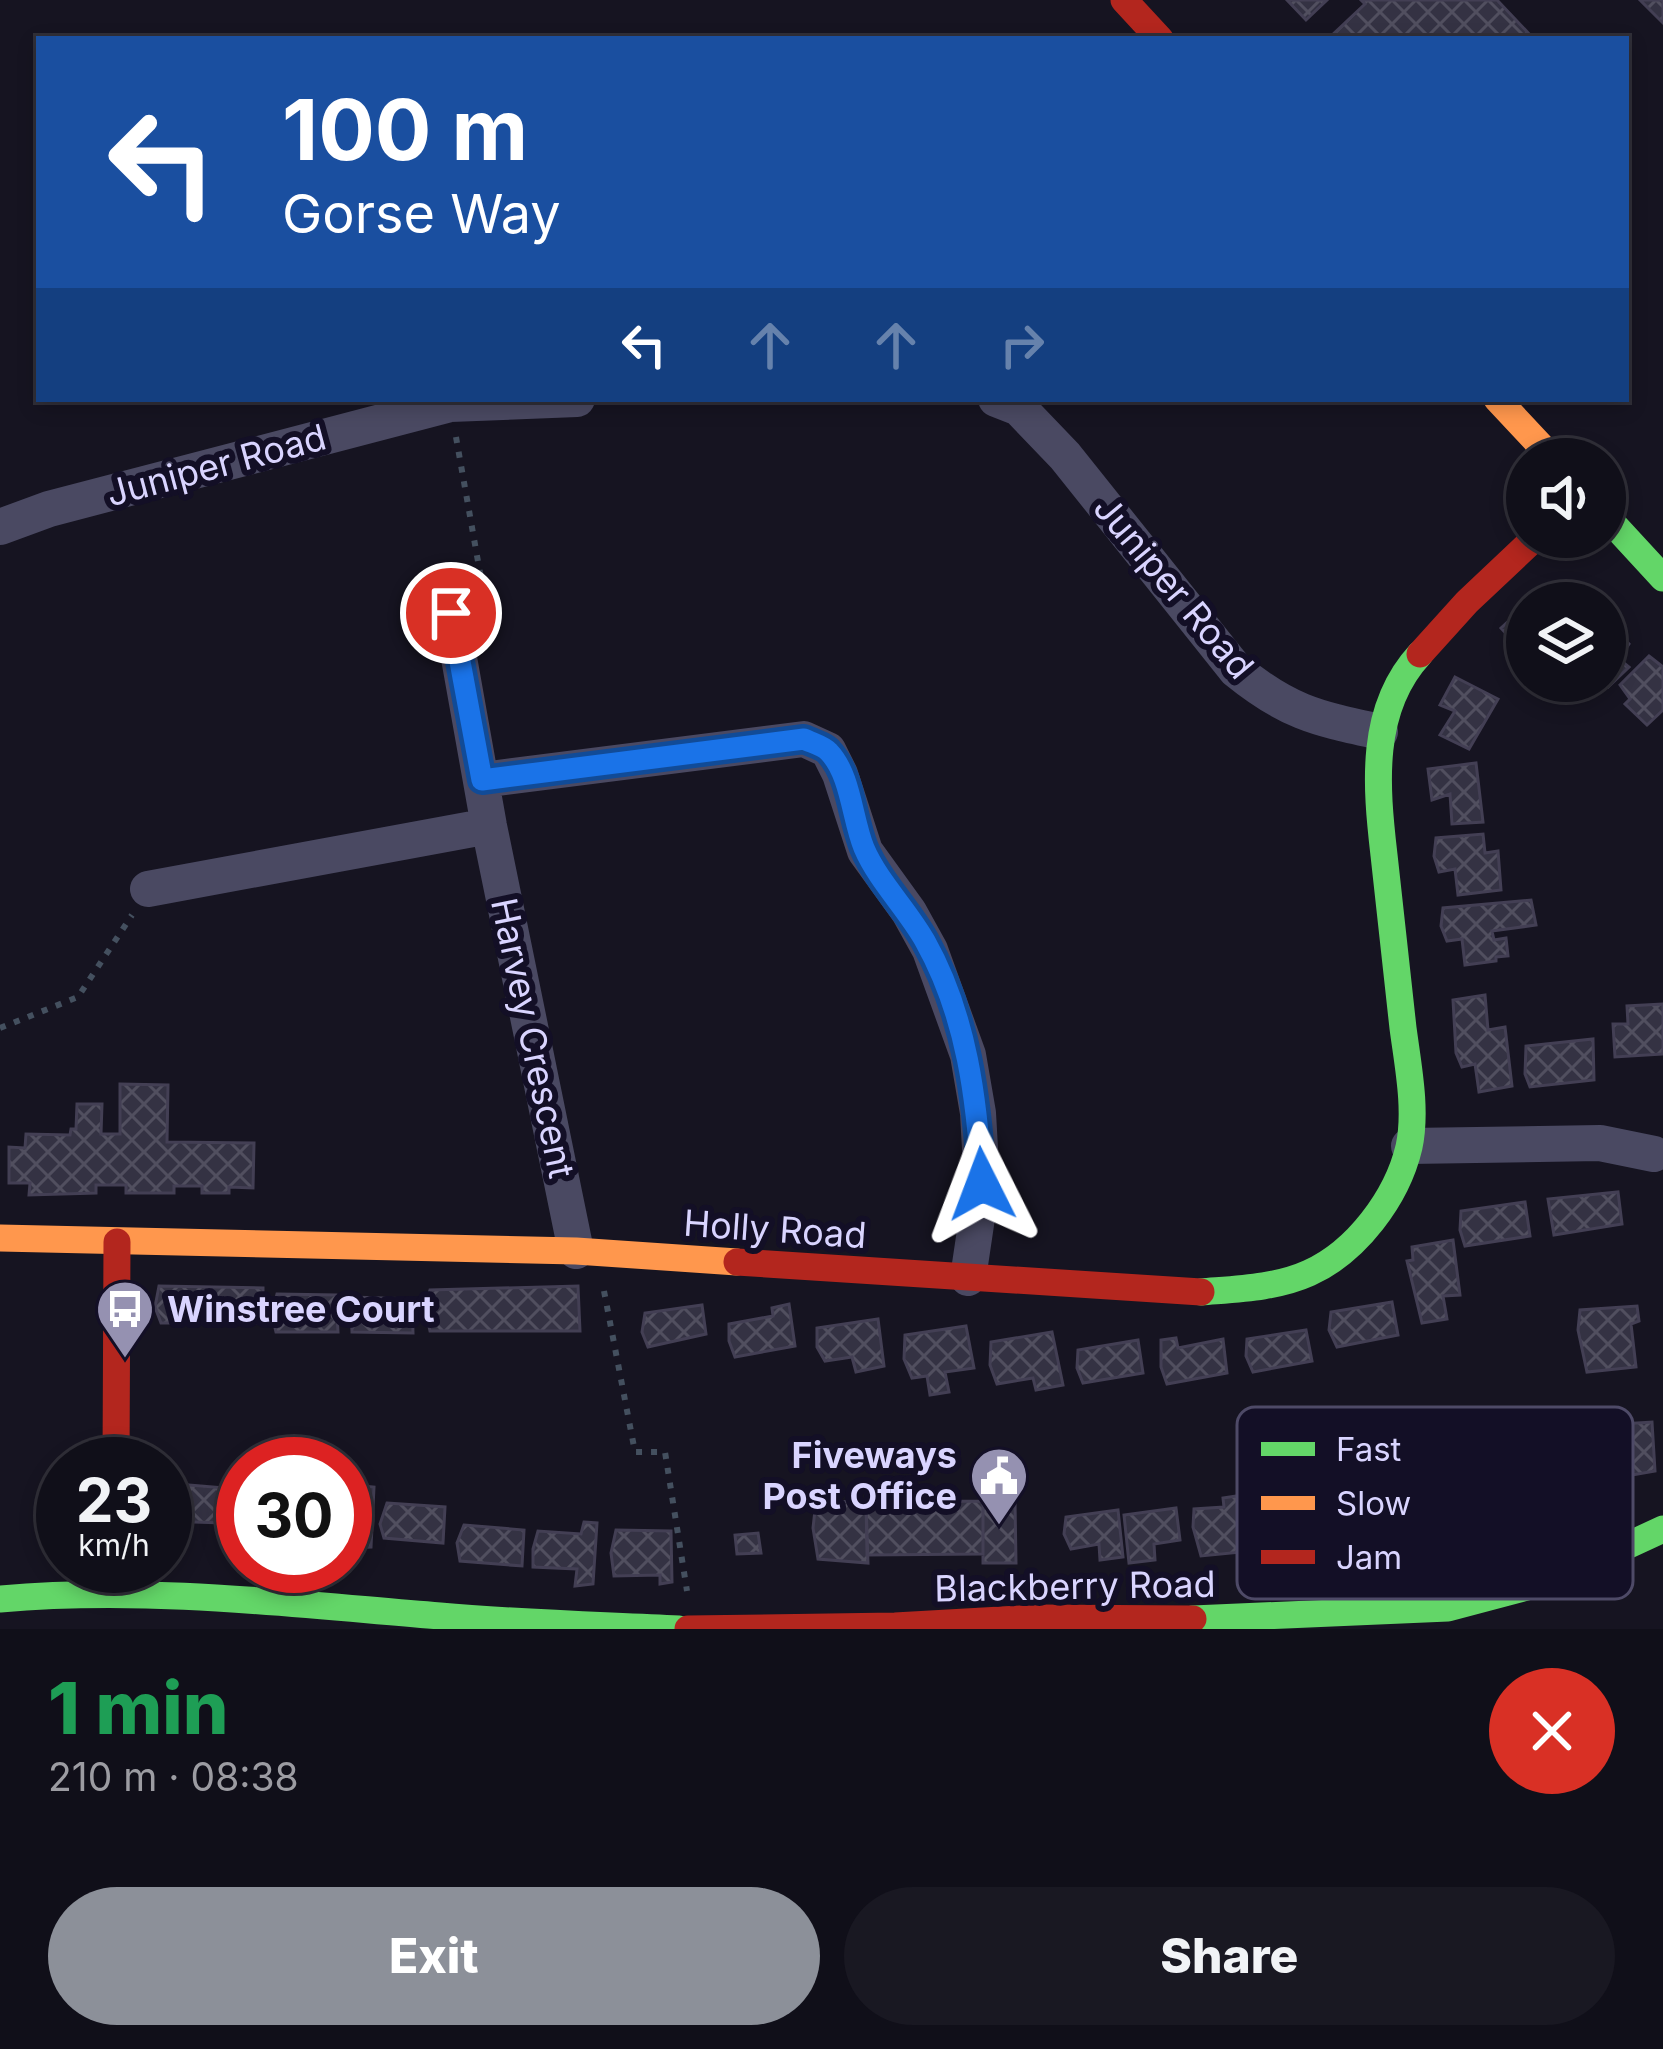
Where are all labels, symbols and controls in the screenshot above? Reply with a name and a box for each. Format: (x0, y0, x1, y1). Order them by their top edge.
text: 100 m (282, 79, 528, 180)
icon: left (84, 84, 240, 240)
text: Gorse Way (282, 181, 561, 246)
icon: left (611, 312, 677, 378)
icon: ahead (737, 312, 803, 378)
icon: ahead (863, 312, 929, 378)
icon: right (989, 312, 1055, 378)
street label: Juniper Road (101, 415, 331, 515)
map controls (1506, 438, 1626, 702)
button: sound (1506, 438, 1626, 558)
street label: Juniper Road (1085, 487, 1263, 687)
pin (400, 562, 502, 664)
icon: arrive (418, 580, 484, 646)
button: layers (1506, 582, 1626, 702)
street label: Harvey Crescent (482, 894, 584, 1182)
position arrow (919, 1121, 1045, 1247)
street label: Holly Road (682, 1201, 868, 1257)
bus stop icon: Winstree Court (94, 1278, 156, 1360)
place label: Winstree Court (167, 1287, 435, 1331)
legend (1237, 1407, 1633, 1599)
text: Fast (1336, 1429, 1402, 1469)
place label: Fiveways Post Office (762, 1433, 957, 1518)
speed limit sign: 30 (216, 1437, 372, 1593)
public building icon: Fiveways Post Office (968, 1445, 1030, 1527)
text: 23 (76, 1464, 152, 1536)
text: Slow (1336, 1483, 1411, 1523)
text: km/h (78, 1527, 150, 1563)
text: Jam (1336, 1537, 1402, 1577)
street label: Blackberry Road (934, 1562, 1216, 1610)
text: 1 min (48, 1664, 228, 1751)
button: close (1489, 1668, 1615, 1794)
text: 210 m · 08:38 (48, 1753, 299, 1800)
button: Exit (48, 1887, 820, 2025)
button: Share (844, 1887, 1615, 2025)

